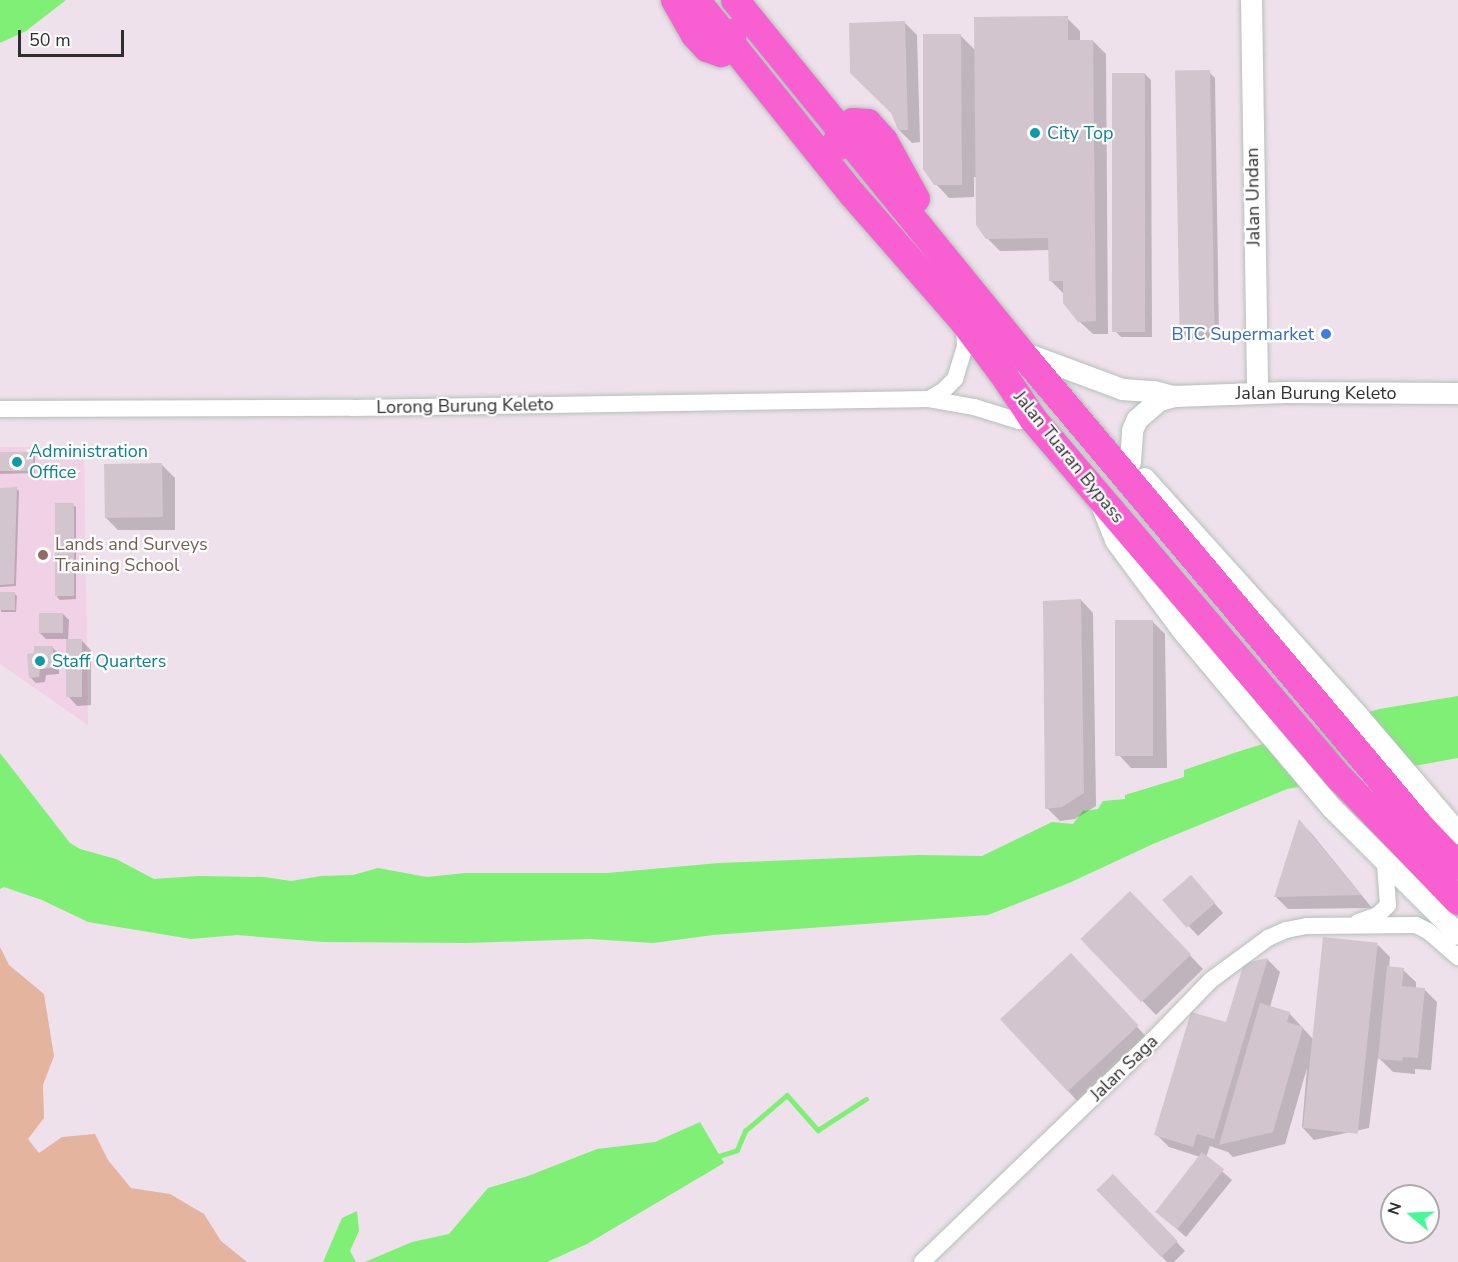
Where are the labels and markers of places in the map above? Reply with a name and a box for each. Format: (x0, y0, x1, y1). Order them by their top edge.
place label: City Top (1047, 122, 1114, 144)
marker: City Top (1028, 126, 1042, 140)
place label: BTC Supermarket (1172, 323, 1314, 345)
marker: BTC Supermarket (1319, 327, 1333, 341)
place label: Administration Office (29, 441, 148, 484)
marker: Administration Office (10, 455, 24, 469)
place label: Lands and Surveys Training School (55, 534, 208, 576)
marker: Lands and Surveys Training School (36, 548, 50, 562)
place label: Staff Quarters (52, 650, 166, 672)
marker: Staff Quarters (33, 654, 47, 668)

